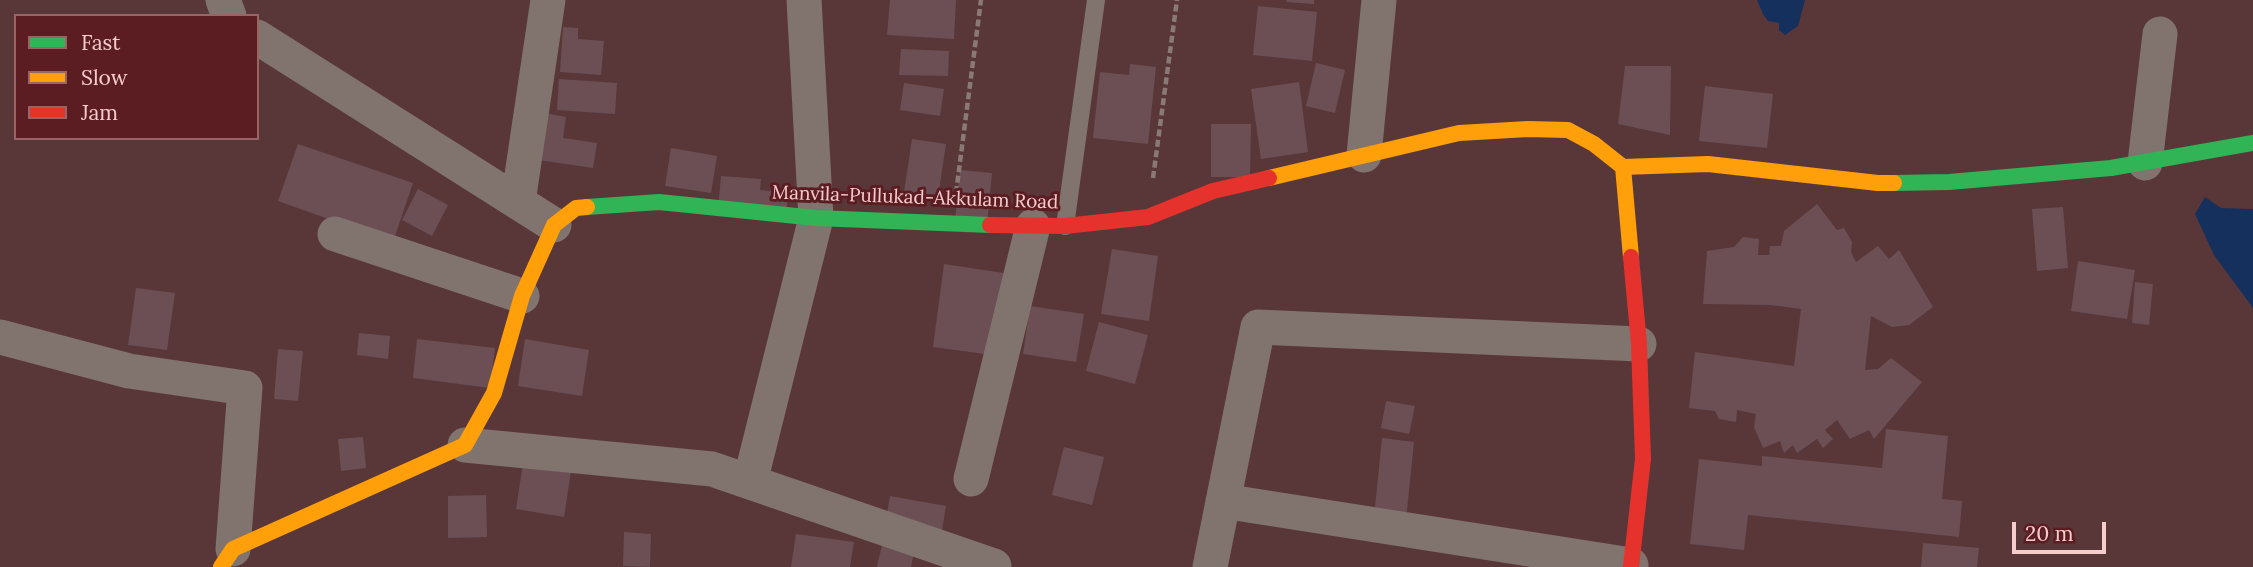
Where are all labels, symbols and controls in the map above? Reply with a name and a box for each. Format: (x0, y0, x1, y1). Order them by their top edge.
legend (14, 14, 259, 140)
text: Fast (81, 29, 120, 56)
text: Slow (81, 64, 128, 91)
text: Jam (81, 99, 118, 126)
street label: Manvila-Pullukad-Akkulam Road (771, 182, 1059, 214)
scale bar (2015, 508, 2110, 552)
text: 20 m (2025, 520, 2074, 547)

